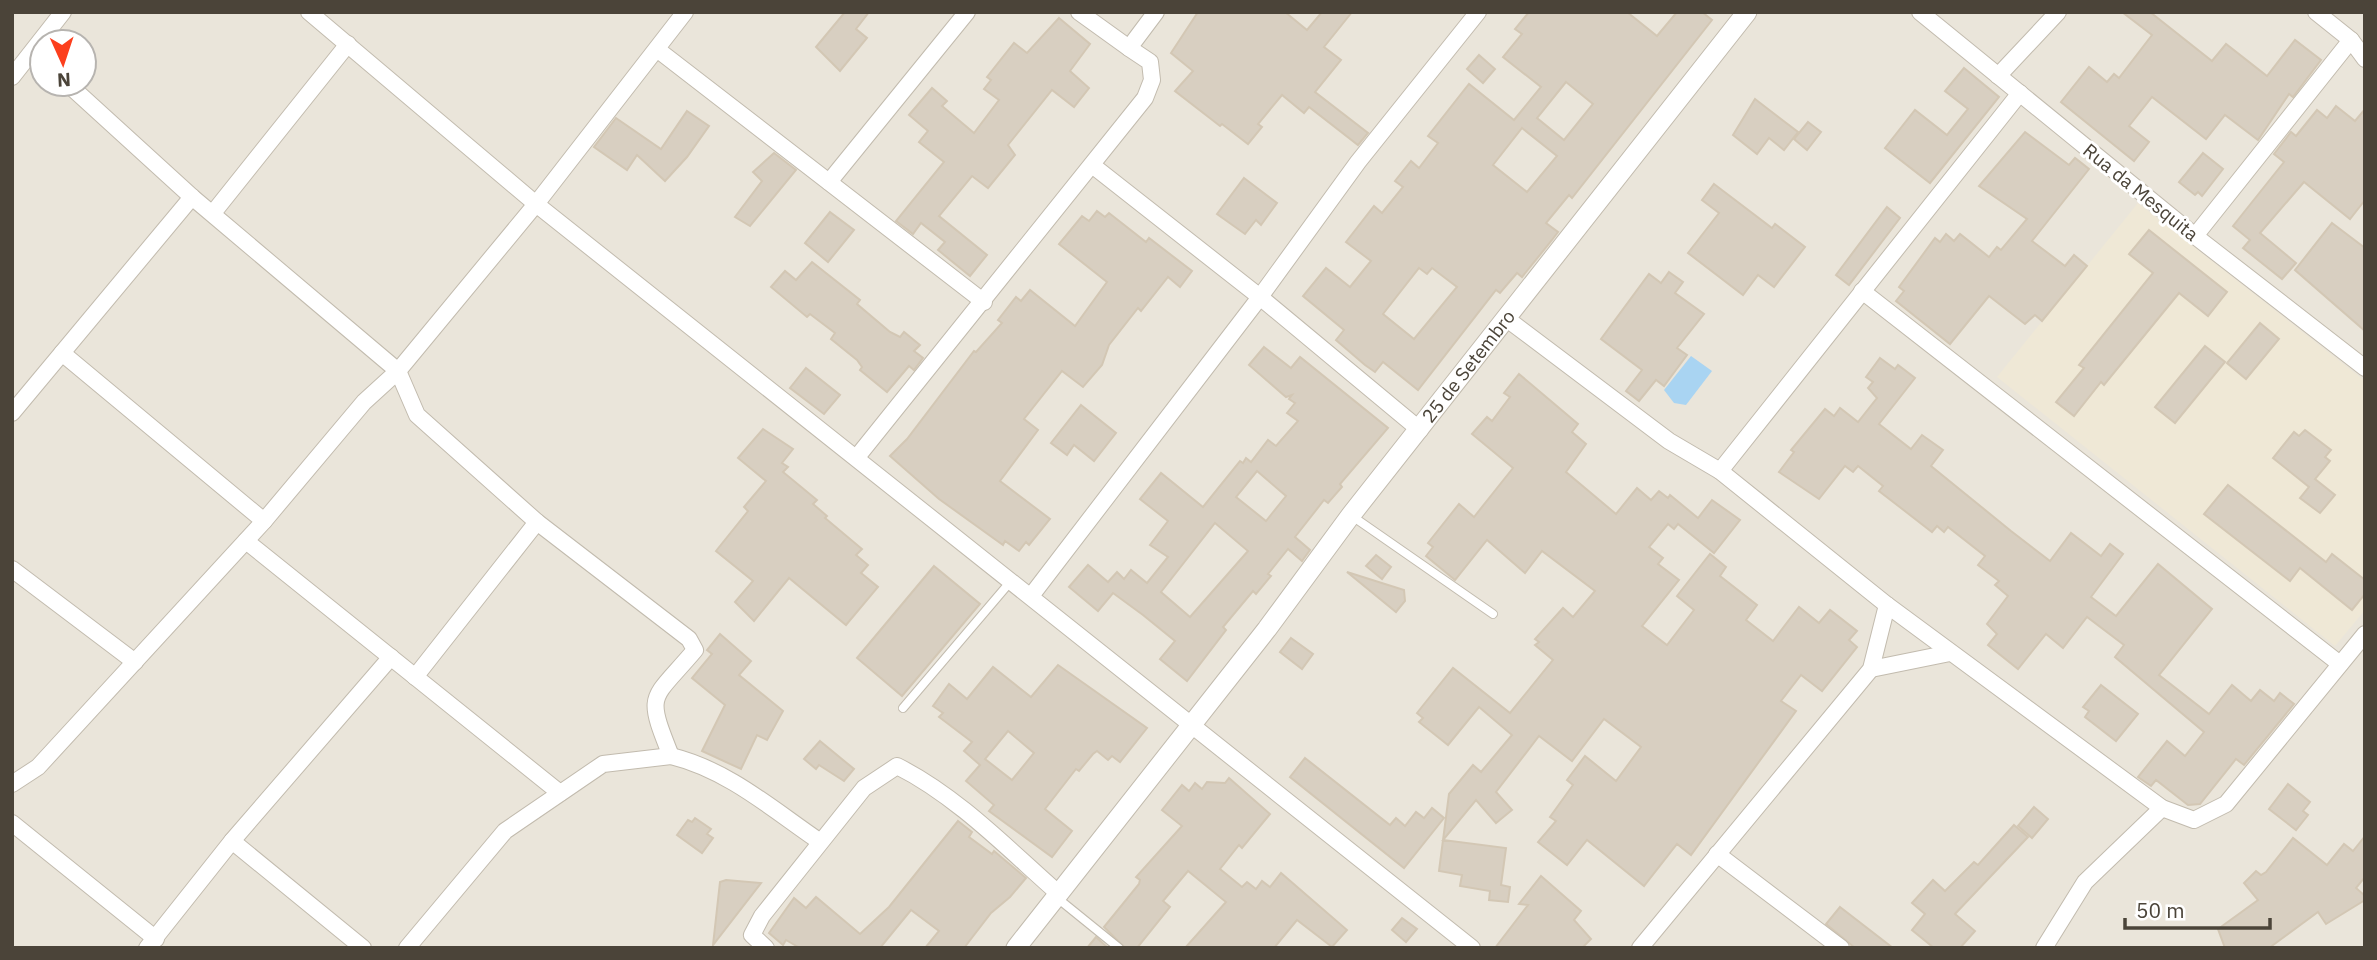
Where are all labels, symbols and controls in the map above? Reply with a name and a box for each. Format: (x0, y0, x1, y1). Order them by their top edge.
north arrow (28, 28, 98, 98)
text: N (56, 68, 71, 92)
street label: Rua da Mesquita (2078, 138, 2204, 246)
street label: 25 de Setembro (1416, 305, 1520, 427)
scale bar (2125, 886, 2270, 930)
text: 50 m (2136, 896, 2185, 924)

